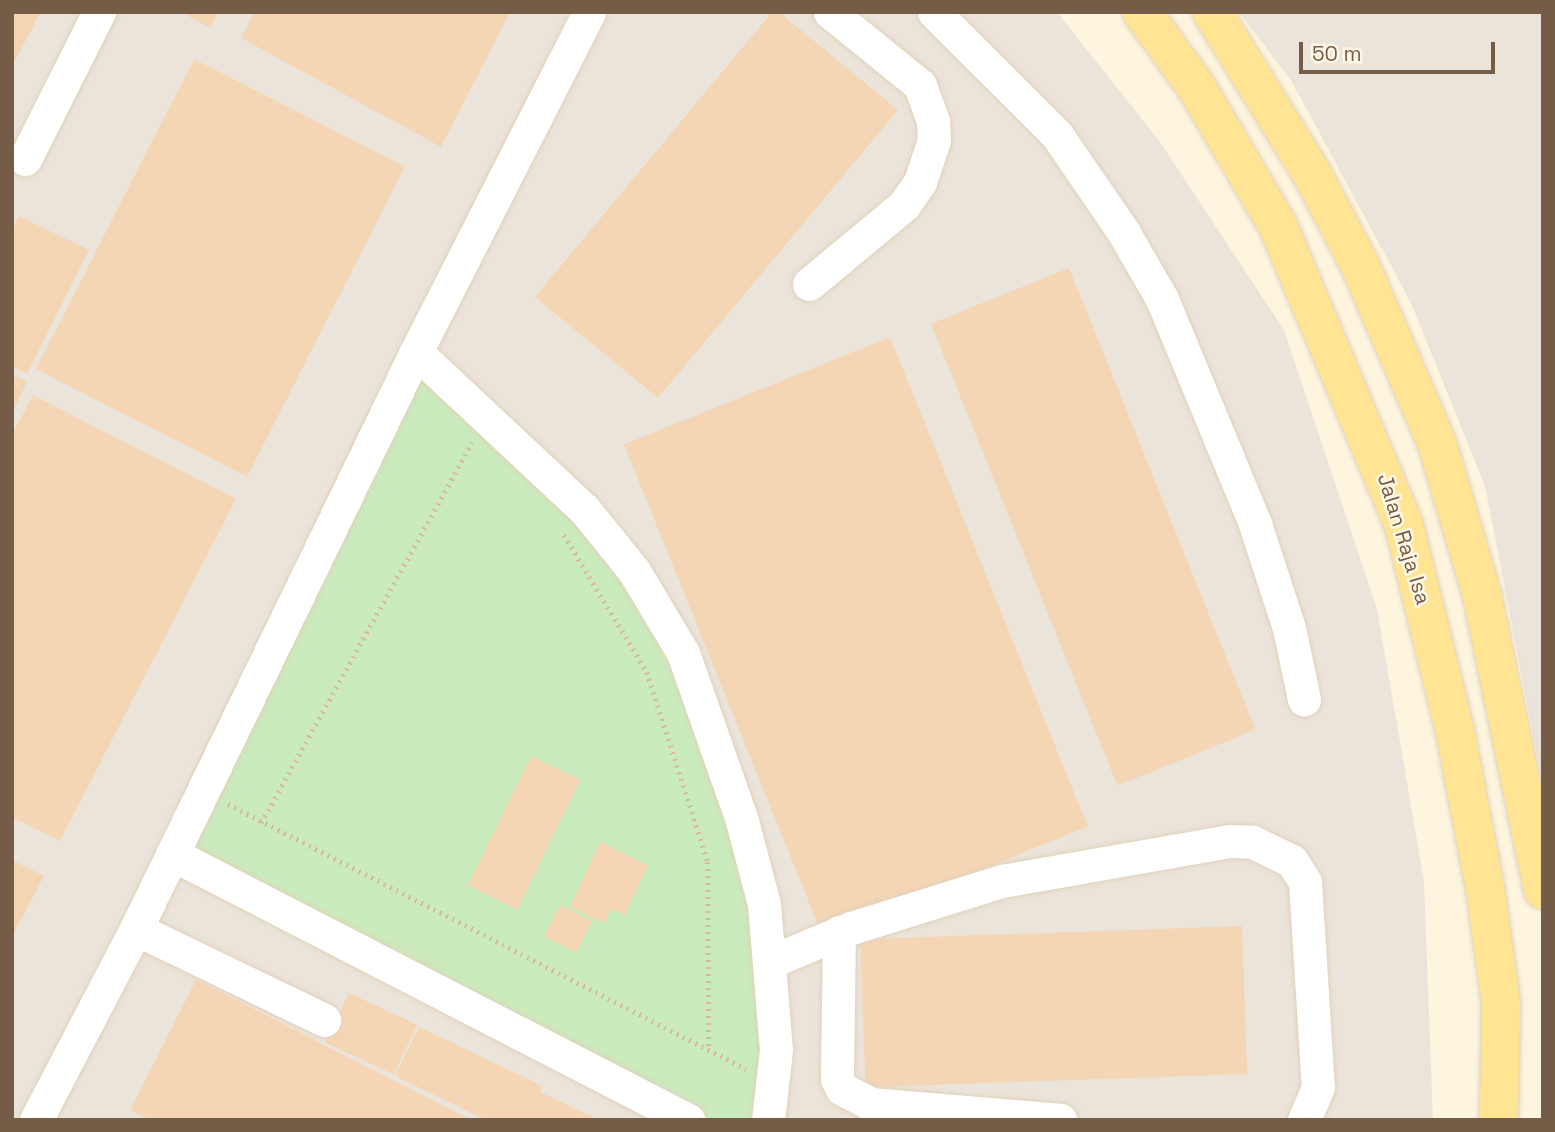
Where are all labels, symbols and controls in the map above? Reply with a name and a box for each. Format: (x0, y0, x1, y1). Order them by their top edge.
scale bar (1303, 28, 1499, 72)
text: 50 m (1312, 40, 1362, 67)
street label: Jalan Raja Isa (1372, 470, 1436, 608)

